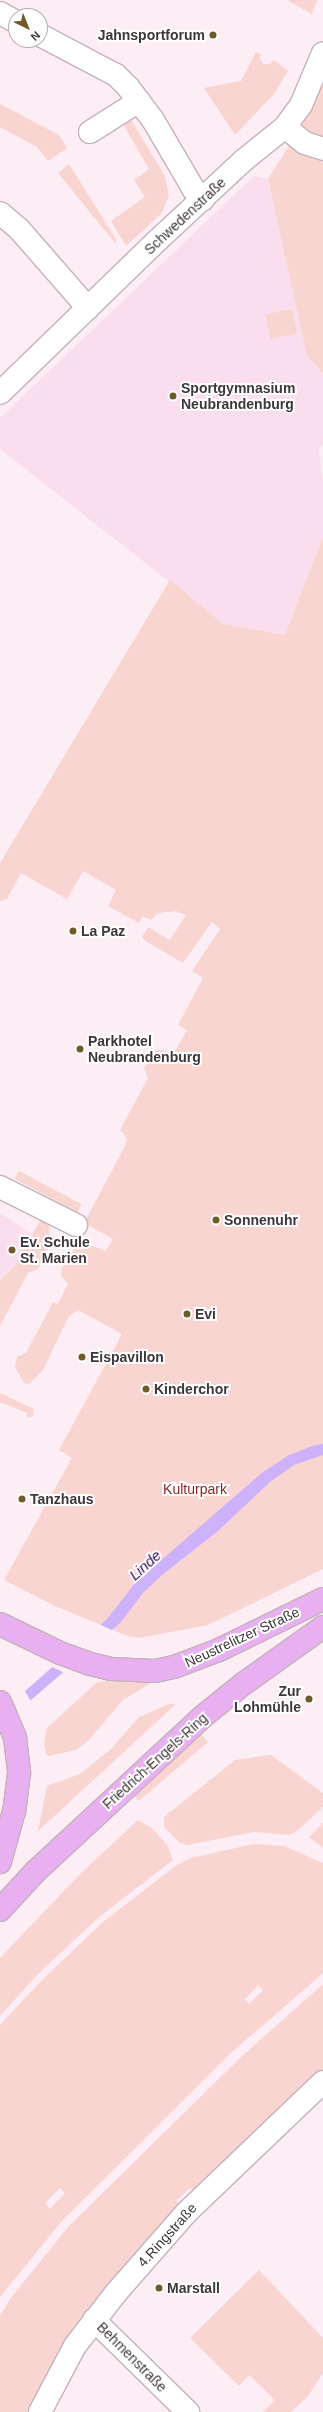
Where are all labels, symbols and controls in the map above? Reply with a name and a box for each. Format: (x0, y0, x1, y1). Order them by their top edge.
north arrow (8, 8, 48, 48)
place label: Jahnsportforum (98, 27, 205, 43)
text: N (29, 29, 43, 43)
marker: Jahnsportforum (208, 30, 218, 40)
street label: Schwedenstraße (141, 174, 229, 258)
place label: Sportgymnasium Neubrandenburg (181, 380, 295, 412)
marker: Sportgymnasium Neubrandenburg (168, 391, 178, 401)
place label: La Paz (81, 923, 125, 939)
marker: La Paz (68, 926, 78, 936)
place label: Parkhotel Neubrandenburg (88, 1033, 201, 1066)
marker: Parkhotel Neubrandenburg (75, 1044, 85, 1054)
place label: Sonnenuhr (224, 1212, 298, 1228)
marker: Sonnenuhr (211, 1215, 221, 1225)
place label: Ev. Schule St. Marien (20, 1234, 90, 1266)
marker: Ev. Schule St. Marien (7, 1245, 17, 1255)
place label: Evi (195, 1306, 216, 1322)
marker: Evi (182, 1309, 192, 1319)
place label: Eispavillon (90, 1349, 164, 1365)
marker: Eispavillon (77, 1352, 87, 1362)
place label: Kinderchor (154, 1381, 229, 1397)
marker: Kinderchor (141, 1384, 151, 1394)
park label: Kulturpark (163, 1481, 227, 1497)
place label: Tanzhaus (30, 1491, 94, 1507)
marker: Tanzhaus (17, 1494, 27, 1504)
water label: Linde (125, 1546, 165, 1584)
street label: Neustrelitzer Straße (182, 1603, 302, 1671)
place label: Zur Lohmühle (234, 1683, 301, 1716)
marker: Zur Lohmühle (304, 1694, 314, 1704)
street label: Friedrich-Engels-Ring (99, 1709, 211, 1813)
street label: 4.Ringstraße (134, 2200, 200, 2270)
place label: Marstall (167, 2280, 220, 2296)
marker: Marstall (154, 2283, 164, 2293)
street label: Behmenstraße (94, 2319, 170, 2395)

